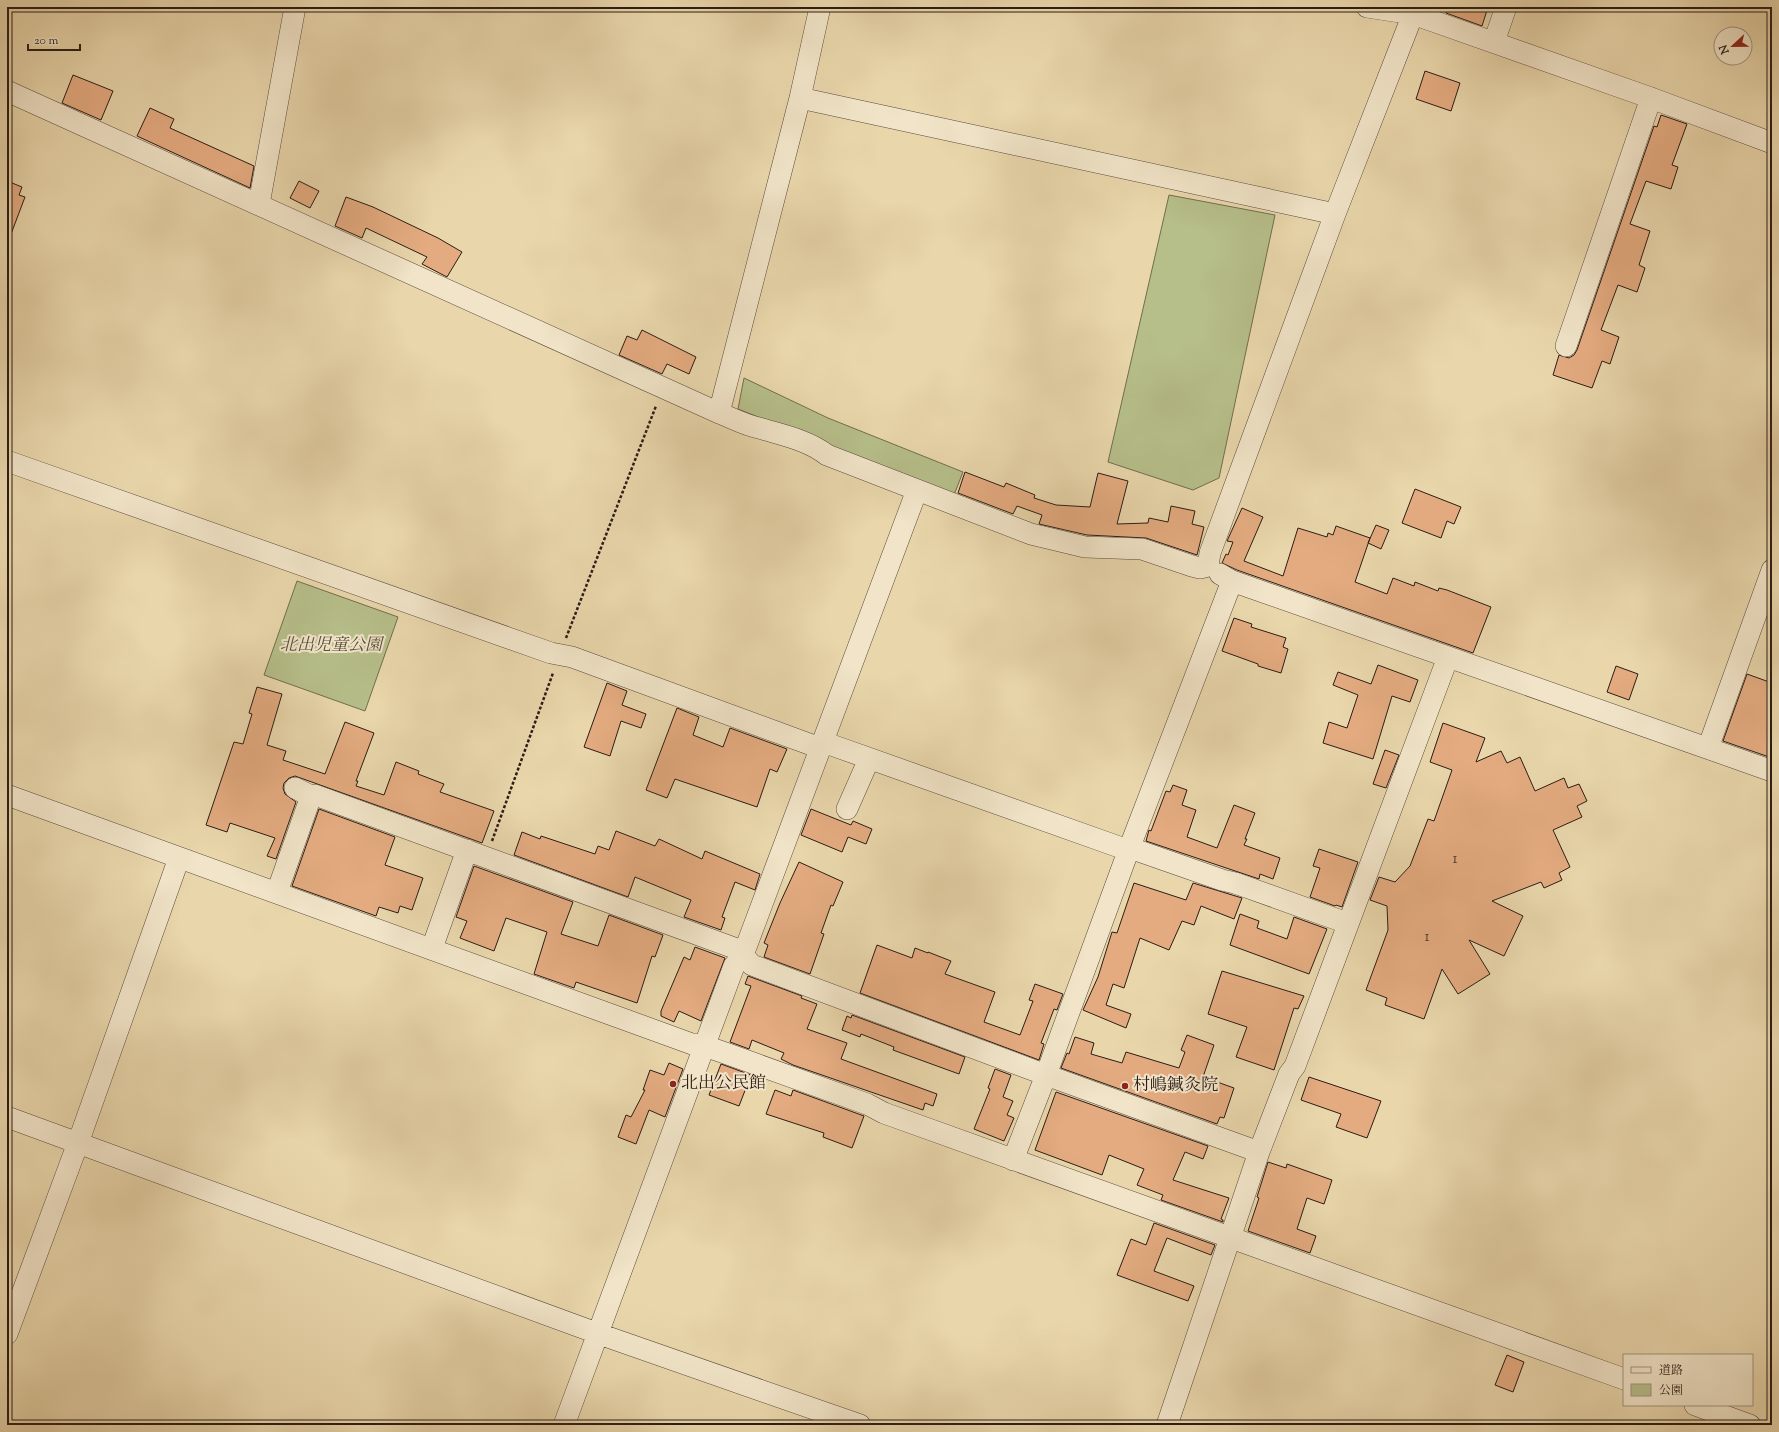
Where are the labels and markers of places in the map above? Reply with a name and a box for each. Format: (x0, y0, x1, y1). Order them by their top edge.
place label: 北出公民館 (681, 1072, 766, 1096)
place label: 村嶋鍼灸院 (1133, 1074, 1218, 1098)
marker: 北出公民館 (668, 1079, 678, 1089)
marker: 村嶋鍼灸院 (1120, 1081, 1130, 1091)

